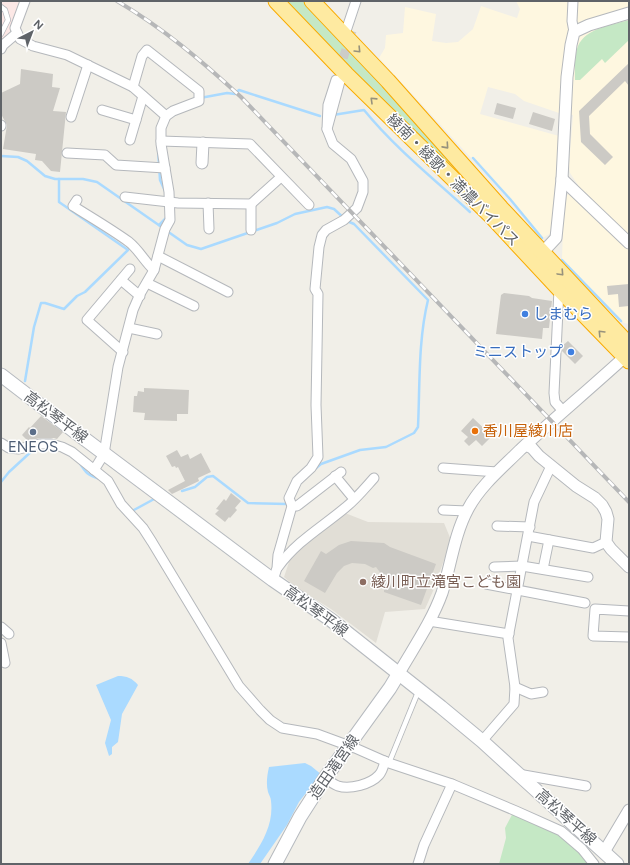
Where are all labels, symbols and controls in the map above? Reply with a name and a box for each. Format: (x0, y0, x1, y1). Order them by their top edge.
north arrow (12, 12, 52, 52)
text: N (31, 17, 46, 33)
one-way arrow (354, 45, 361, 52)
one-way arrow (370, 97, 378, 105)
street label: 綾南・綾歌・満濃バイパス (383, 110, 523, 250)
one-way arrow (441, 141, 448, 149)
one-way arrow (556, 269, 563, 276)
place label: しまむら (533, 305, 593, 323)
marker: しまむら (520, 309, 530, 319)
one-way arrow (599, 330, 606, 338)
place label: ミニストップ (473, 343, 563, 361)
marker: ミニストップ (566, 347, 576, 357)
street label: 高松琴平線 (21, 387, 91, 447)
place label: 香川屋綾川店 (483, 422, 573, 440)
marker: 香川屋綾川店 (470, 426, 480, 436)
marker: ENEOS (28, 427, 38, 437)
place label: ENEOS (8, 438, 58, 456)
place label: 綾川町立滝宮こども園 (371, 573, 521, 591)
marker: 綾川町立滝宮こども園 (358, 577, 368, 587)
street label: 高松琴平線 (280, 582, 352, 640)
street label: 造田滝宮線 (305, 731, 363, 803)
street label: 高松琴平線 (532, 785, 600, 849)

